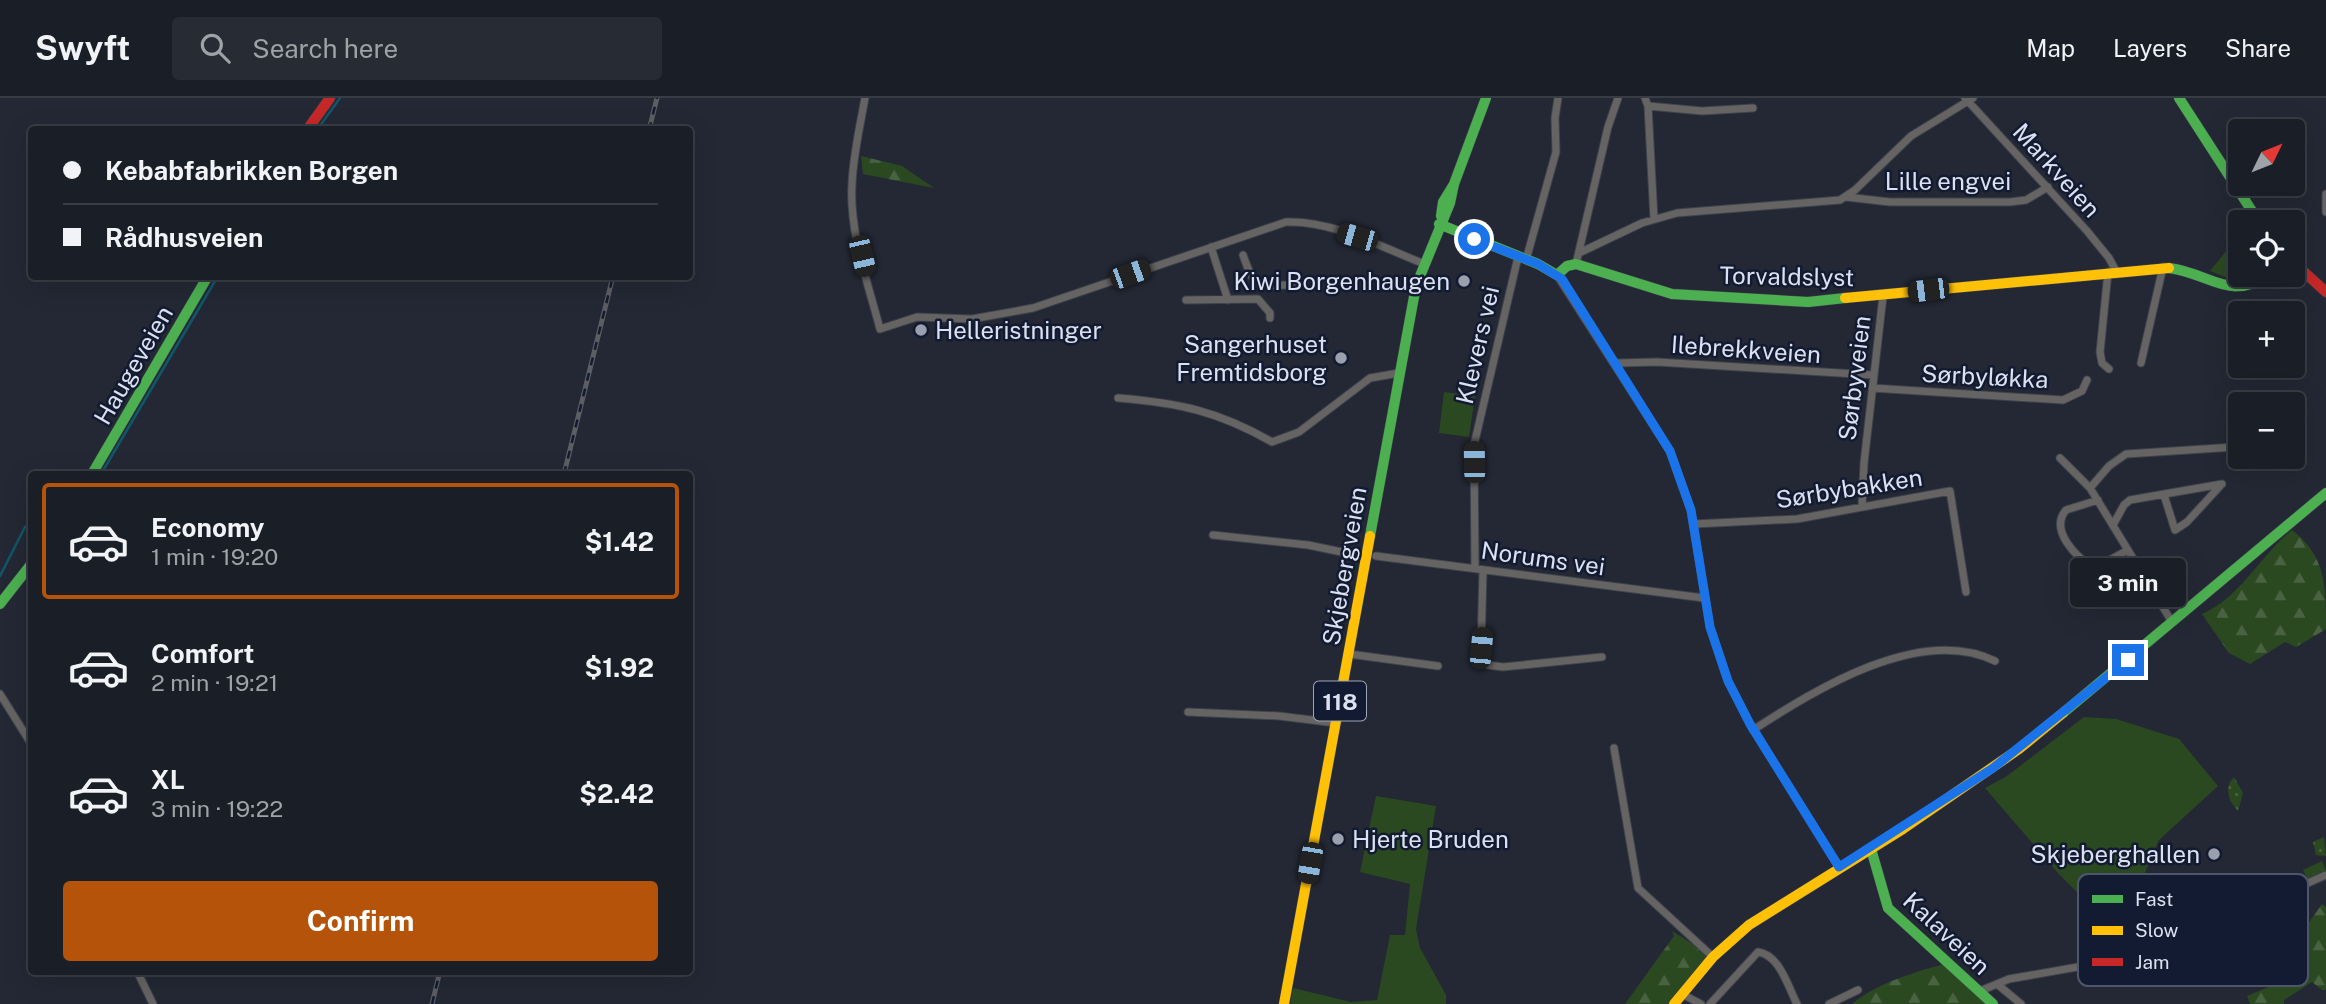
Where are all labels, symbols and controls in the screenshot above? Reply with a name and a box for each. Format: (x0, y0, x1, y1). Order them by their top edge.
search box (172, 17, 662, 80)
text: Swyft (35, 29, 130, 67)
icon: search (196, 29, 234, 67)
text: Search here (252, 33, 398, 64)
text: Map (2026, 34, 2075, 62)
text: Layers (2113, 34, 2187, 62)
text: Share (2225, 34, 2291, 62)
street label: Markveien (2008, 117, 2106, 223)
north arrow (2228, 119, 2305, 196)
map controls (2228, 119, 2305, 469)
text: Kebabfabrikken Borgen (105, 155, 398, 186)
street label: Lille engvei (1885, 167, 2011, 195)
button: locate (2228, 210, 2305, 287)
car (1334, 221, 1381, 253)
text: Rådhusveien (105, 222, 263, 253)
route start (1458, 223, 1490, 255)
car (848, 233, 877, 279)
car (1107, 257, 1154, 291)
street label: Torvaldslyst (1719, 261, 1855, 291)
place label: Kiwi Borgenhaugen (1234, 267, 1450, 295)
marker: Kiwi Borgenhaugen (1456, 273, 1472, 289)
car (1906, 277, 1951, 303)
street label: Klevers vei (1450, 283, 1504, 407)
street label: Haugeveien (88, 301, 178, 429)
button: + (2228, 301, 2305, 378)
street label: Sørbyveien (1832, 314, 1876, 442)
place label: Helleristninger (935, 316, 1102, 344)
marker: Helleristninger (913, 322, 929, 338)
place label: Sangerhuset Fremtidsborg (1176, 330, 1327, 386)
street label: Ilebrekkveien (1670, 330, 1822, 368)
marker: Sangerhuset Fremtidsborg (1333, 350, 1349, 366)
street label: Sørbyløkka (1921, 359, 2049, 393)
button: − (2228, 392, 2305, 469)
car (1464, 441, 1485, 483)
street label: Sørbybakken (1774, 463, 1924, 513)
street label: Skjebergveien (1316, 485, 1372, 647)
icon: car (67, 510, 130, 573)
text: Economy (151, 512, 264, 543)
text: $1.42 (585, 526, 654, 557)
street label: Norums vei (1479, 535, 1607, 581)
text: 1 min · 19:20 (151, 543, 278, 570)
callout: 3 min (2070, 559, 2186, 608)
text: 3 min (2098, 569, 2158, 596)
car (1469, 626, 1494, 670)
icon: car (67, 636, 130, 699)
text: Comfort (151, 638, 254, 669)
route end (2112, 644, 2144, 676)
text: $1.92 (585, 652, 654, 683)
text: 2 min · 19:21 (151, 669, 278, 696)
road number: 118 (1314, 681, 1366, 720)
icon: car (67, 762, 130, 825)
text: XL (151, 764, 185, 795)
text: $2.42 (579, 778, 654, 809)
text: 3 min · 19:22 (151, 795, 283, 822)
place label: Hjerte Bruden (1352, 825, 1509, 853)
marker: Hjerte Bruden (1330, 831, 1346, 847)
car (1297, 840, 1324, 886)
place label: Skjeberghallen (2031, 840, 2200, 868)
marker: Skjeberghallen (2206, 846, 2222, 862)
legend (2078, 874, 2308, 986)
button: Confirm (63, 881, 658, 961)
street label: Kalaveien (1898, 886, 1996, 980)
text: Fast (2135, 888, 2173, 910)
text: Slow (2135, 919, 2179, 941)
text: Jam (2135, 951, 2169, 973)

